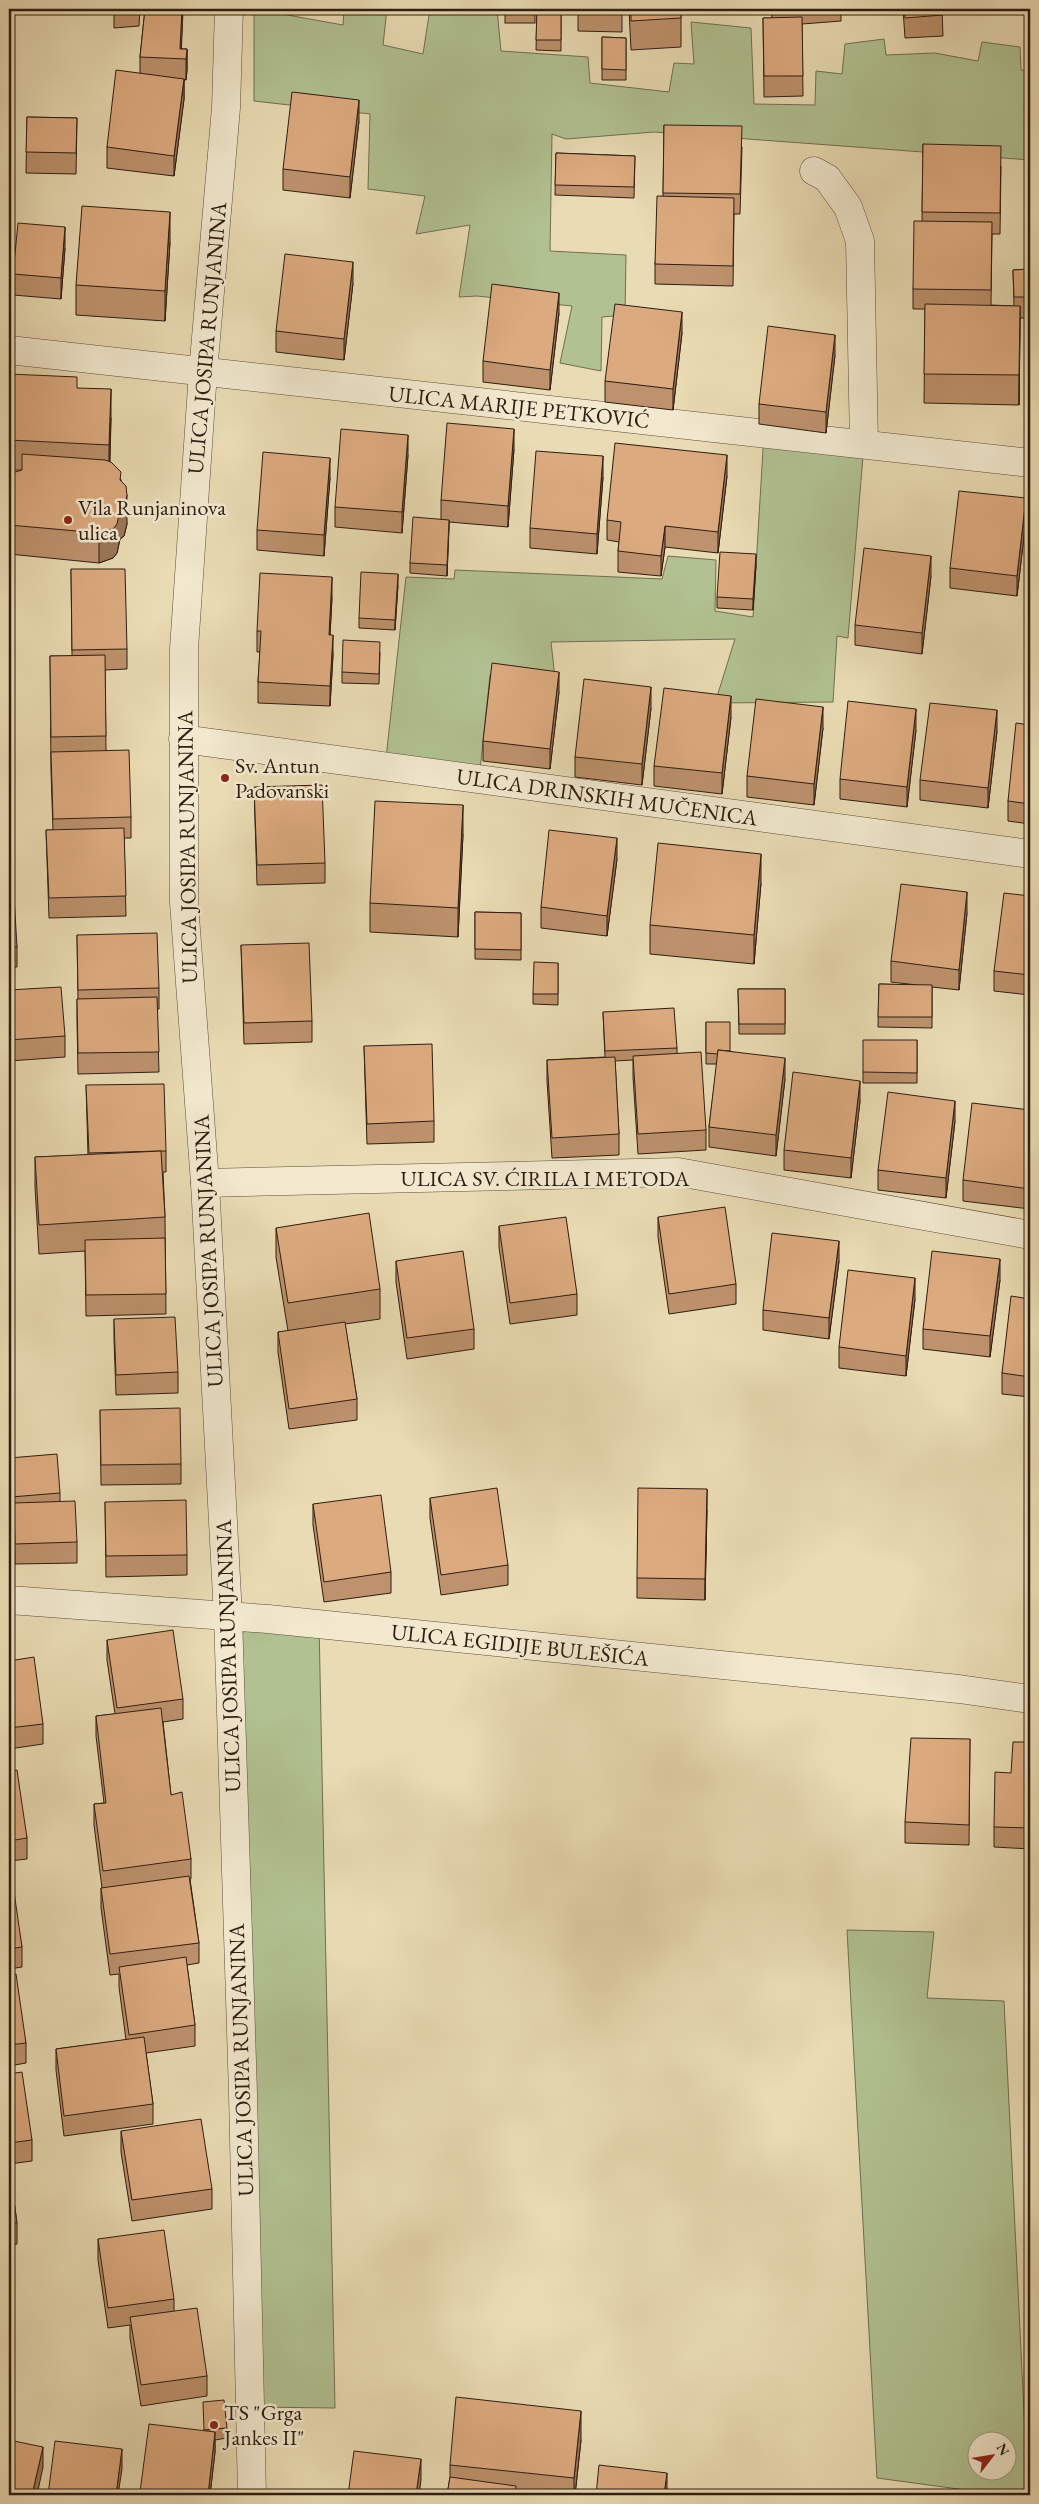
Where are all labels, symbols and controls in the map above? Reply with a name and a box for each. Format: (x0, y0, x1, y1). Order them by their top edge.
street label: ULICA JOSIPA RUNJANINA (181, 200, 233, 475)
street label: ULICA MARIJE PETKOVIĆ (387, 379, 651, 435)
place label: Vila Runjaninova ulica (78, 493, 226, 547)
marker: Vila Runjaninova ulica (62, 514, 74, 526)
street label: ULICA JOSIPA RUNJANINA (170, 709, 204, 984)
place label: Sv. Antun Padovanski (235, 751, 329, 805)
street label: ULICA DRINSKIH MUČENICA (455, 762, 760, 833)
marker: Sv. Antun Padovanski (219, 772, 231, 784)
street label: ULICA JOSIPA RUNJANINA (186, 1113, 230, 1388)
street label: ULICA SV. ĆIRILA I METODA (400, 1164, 690, 1193)
street label: ULICA JOSIPA RUNJANINA (209, 1518, 247, 1793)
street label: ULICA EGIDIJE BULEŠIĆA (390, 1617, 651, 1673)
street label: ULICA JOSIPA RUNJANINA (222, 1922, 260, 2197)
place label: TS "Grga Jankes II" (222, 2398, 305, 2452)
marker: TS "Grga Jankes II" (208, 2419, 220, 2431)
north arrow (966, 2432, 1016, 2482)
text: N (993, 2440, 1014, 2459)

